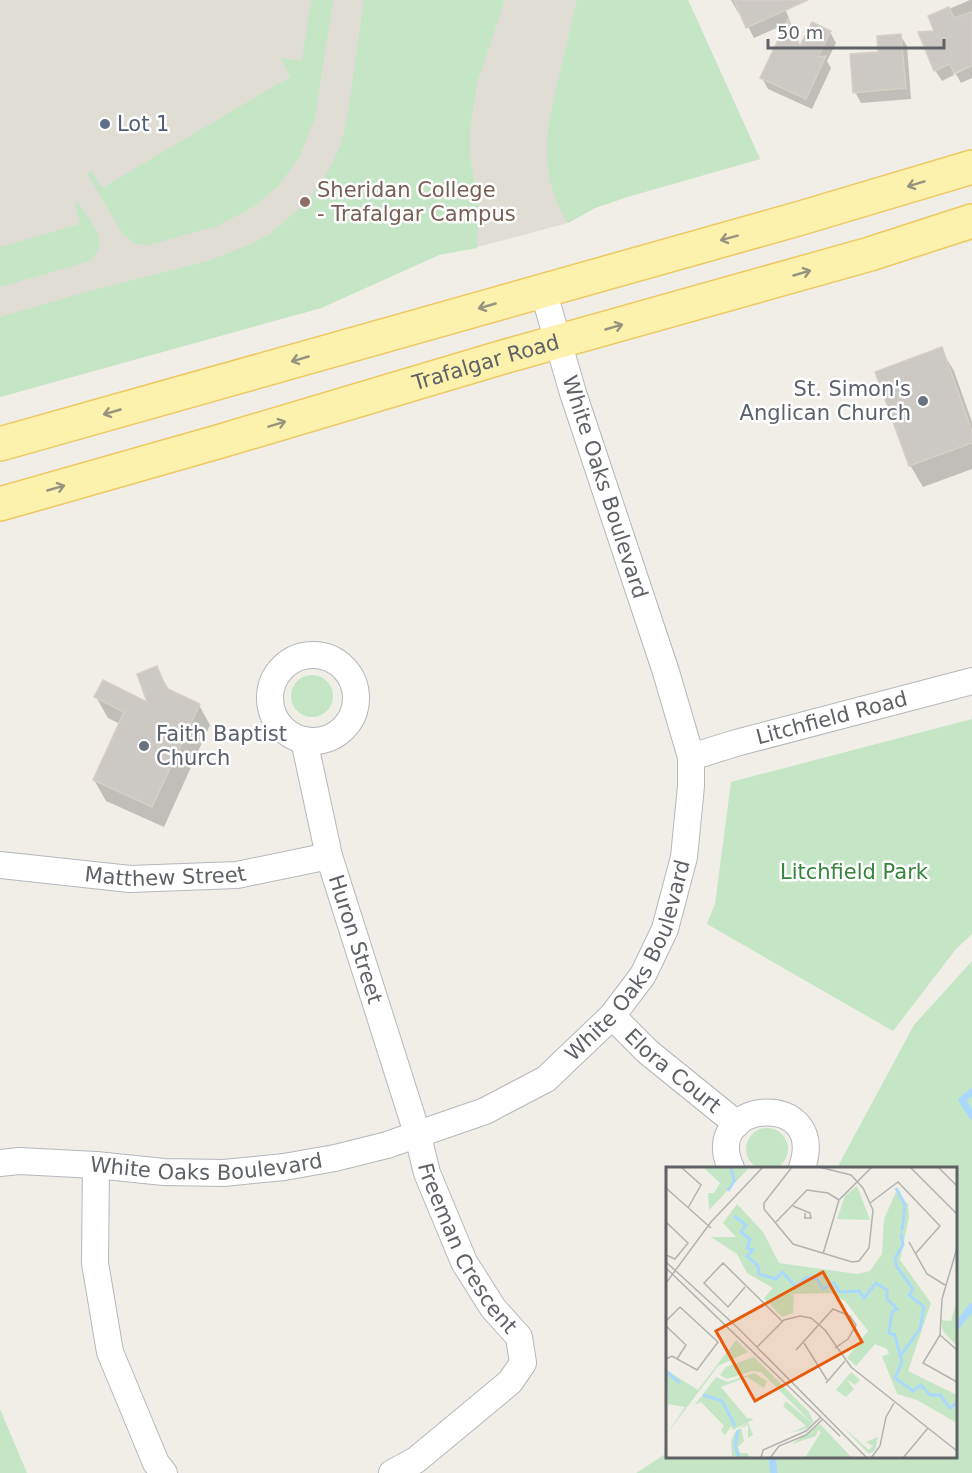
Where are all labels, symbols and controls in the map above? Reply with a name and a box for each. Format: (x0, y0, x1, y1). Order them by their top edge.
scale bar (768, 12, 944, 50)
text: 50 m (777, 22, 823, 43)
place label: Lot 1 (117, 112, 169, 136)
marker: Lot 1 (98, 117, 112, 131)
place label: Sheridan College - Trafalgar Campus (317, 178, 516, 226)
one-way arrow (907, 179, 926, 190)
marker: Sheridan College - Trafalgar Campus (298, 195, 312, 209)
one-way arrow (720, 233, 739, 244)
one-way arrow (792, 267, 811, 278)
one-way arrow (478, 301, 497, 313)
one-way arrow (604, 321, 623, 332)
street label: Trafalgar Road (409, 330, 562, 396)
one-way arrow (291, 354, 310, 366)
street label: White Oaks Boulevard (558, 372, 652, 602)
place label: St. Simon's Anglican Church (740, 377, 911, 425)
marker: St. Simon's Anglican Church (916, 394, 930, 408)
one-way arrow (103, 407, 122, 418)
one-way arrow (267, 418, 286, 429)
one-way arrow (46, 482, 65, 493)
street label: Litchfield Road (753, 687, 910, 749)
place label: Faith Baptist Church (156, 722, 287, 770)
marker: Faith Baptist Church (137, 739, 151, 753)
street label: White Oaks Boulevard (560, 857, 695, 1066)
park label: Litchfield Park (780, 860, 929, 884)
street label: Matthew Street (84, 861, 248, 891)
street label: Huron Street (324, 872, 387, 1007)
street label: Elora Court (620, 1024, 726, 1118)
street label: White Oaks Boulevard (89, 1148, 324, 1185)
street label: Freeman Crescent (413, 1161, 522, 1338)
inset map (666, 1167, 957, 1458)

